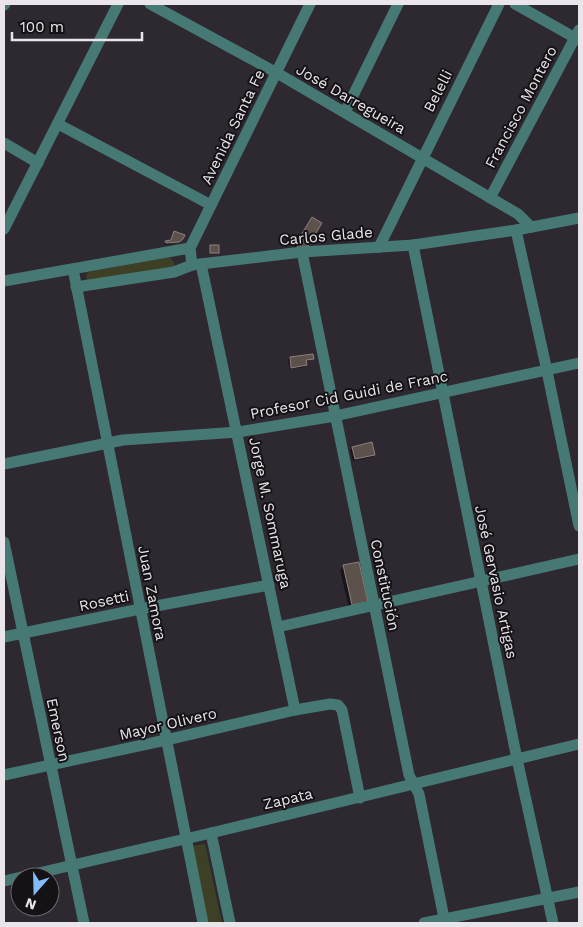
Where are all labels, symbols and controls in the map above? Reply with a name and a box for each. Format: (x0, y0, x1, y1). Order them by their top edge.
scale bar (12, 10, 142, 42)
text: 100 m (20, 18, 64, 36)
street label: Francisco Montero (481, 43, 561, 171)
street label: José Darregueira (293, 60, 409, 138)
street label: Avenida Santa Fe (197, 67, 269, 187)
street label: Belelli (420, 67, 456, 115)
street label: Carlos Glade (279, 223, 373, 249)
street label: Profesor Cid Guidi de Franc (249, 367, 449, 423)
street label: Jorge M. Sommaruga (245, 436, 295, 591)
street label: José Gervasio Artigas (471, 504, 521, 660)
street label: Constitución (367, 538, 403, 632)
street label: Juan Zamora (134, 544, 170, 642)
street label: Rosetti (77, 587, 131, 615)
street label: Emerson (42, 697, 74, 763)
street label: Mayor Olivero (117, 704, 219, 744)
street label: Zapata (261, 784, 315, 813)
north arrow (10, 867, 60, 917)
text: N (23, 895, 38, 914)

